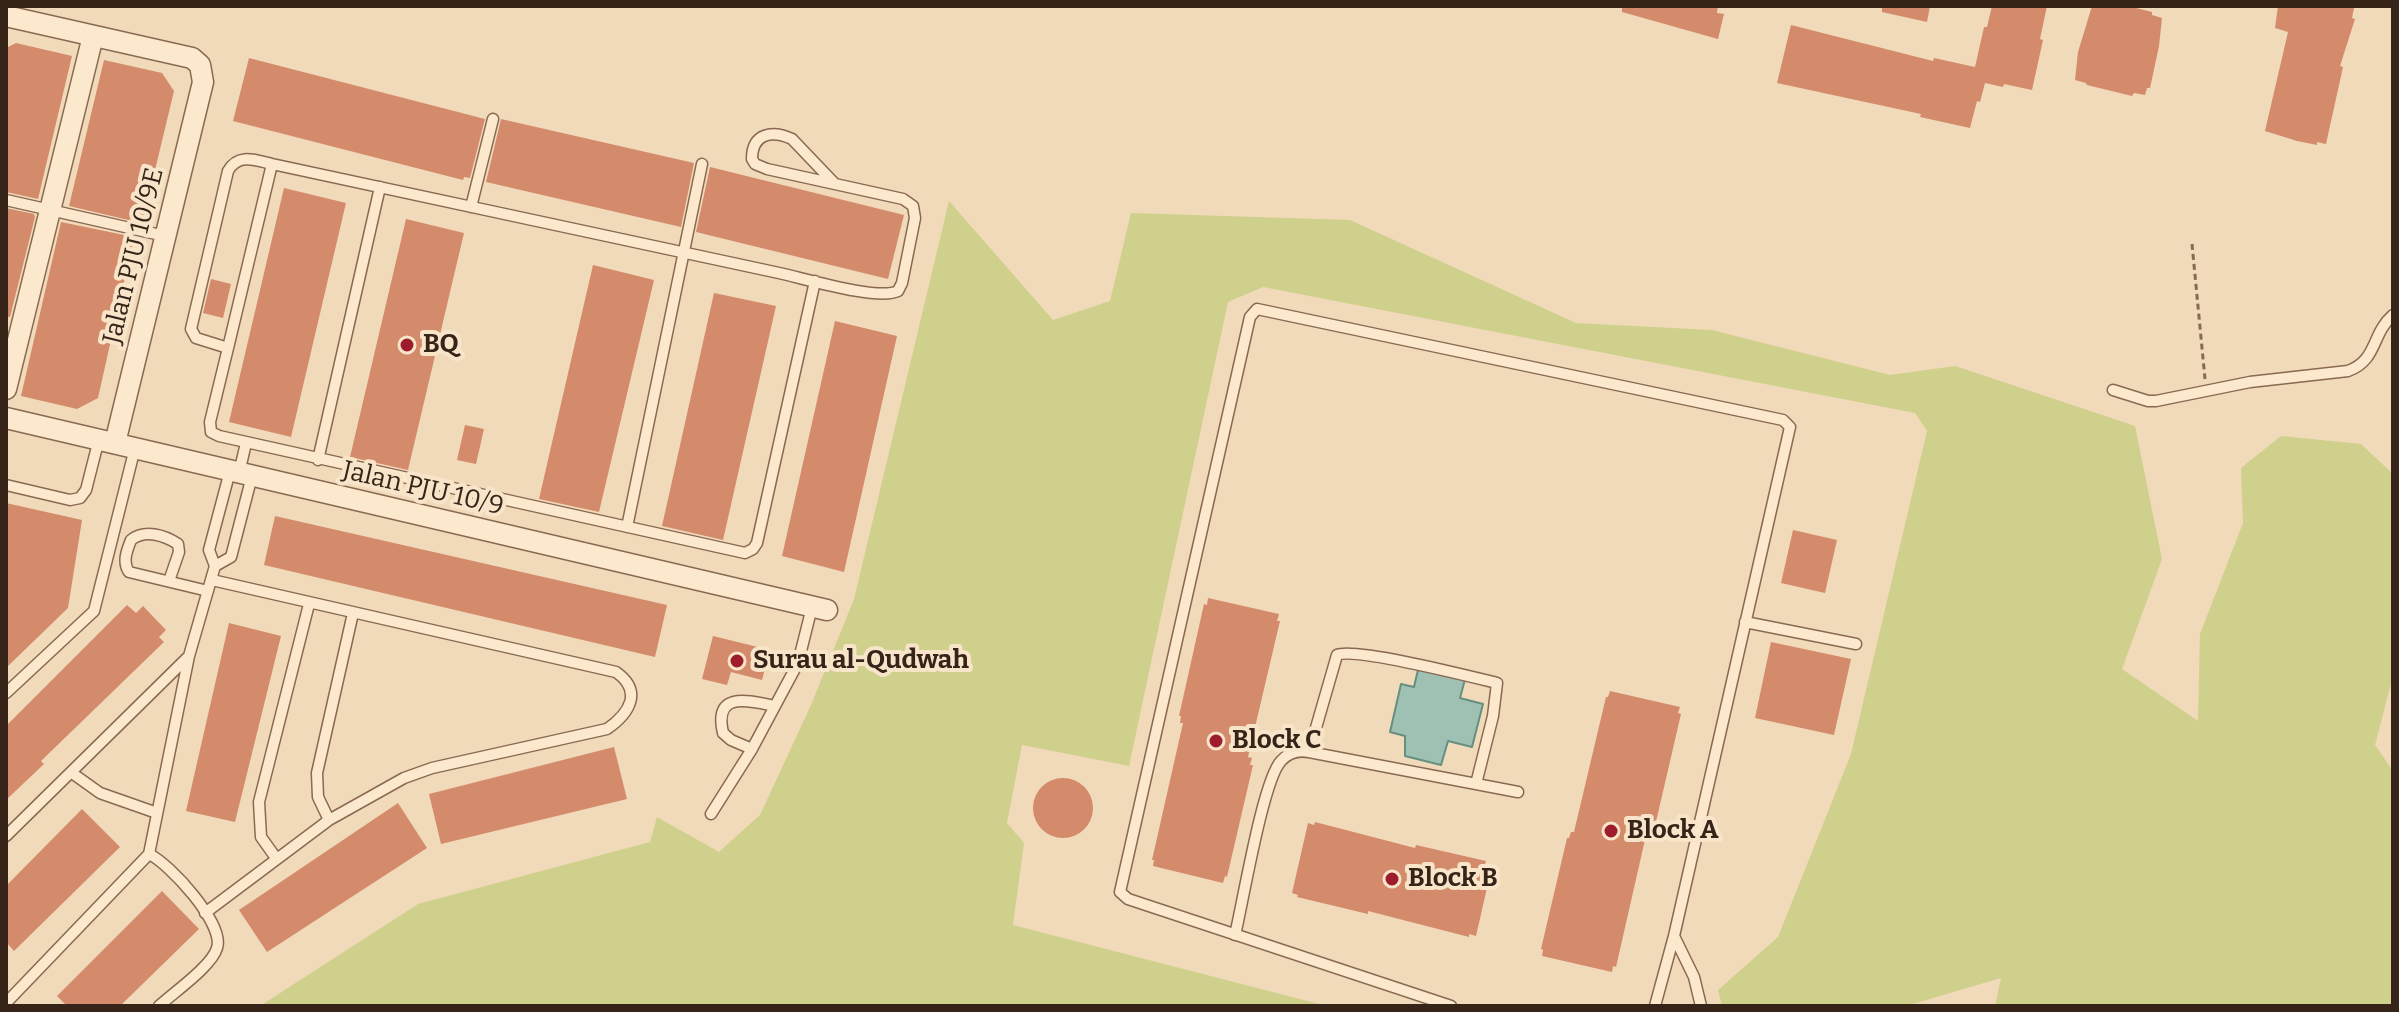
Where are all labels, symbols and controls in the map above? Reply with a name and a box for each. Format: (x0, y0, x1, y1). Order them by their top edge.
street label: Jalan PJU 10/9E (97, 165, 171, 347)
place label: BQ (423, 329, 459, 361)
marker: BQ (398, 336, 416, 354)
street label: Jalan PJU 10/9 (339, 455, 507, 523)
place label: Surau al-Qudwah (753, 645, 969, 677)
marker: Surau al-Qudwah (728, 652, 746, 670)
place label: Block C (1232, 725, 1322, 757)
marker: Block C (1207, 732, 1225, 750)
place label: Block A (1627, 815, 1719, 847)
marker: Block A (1602, 822, 1620, 840)
place label: Block B (1408, 863, 1498, 895)
marker: Block B (1383, 870, 1401, 888)

